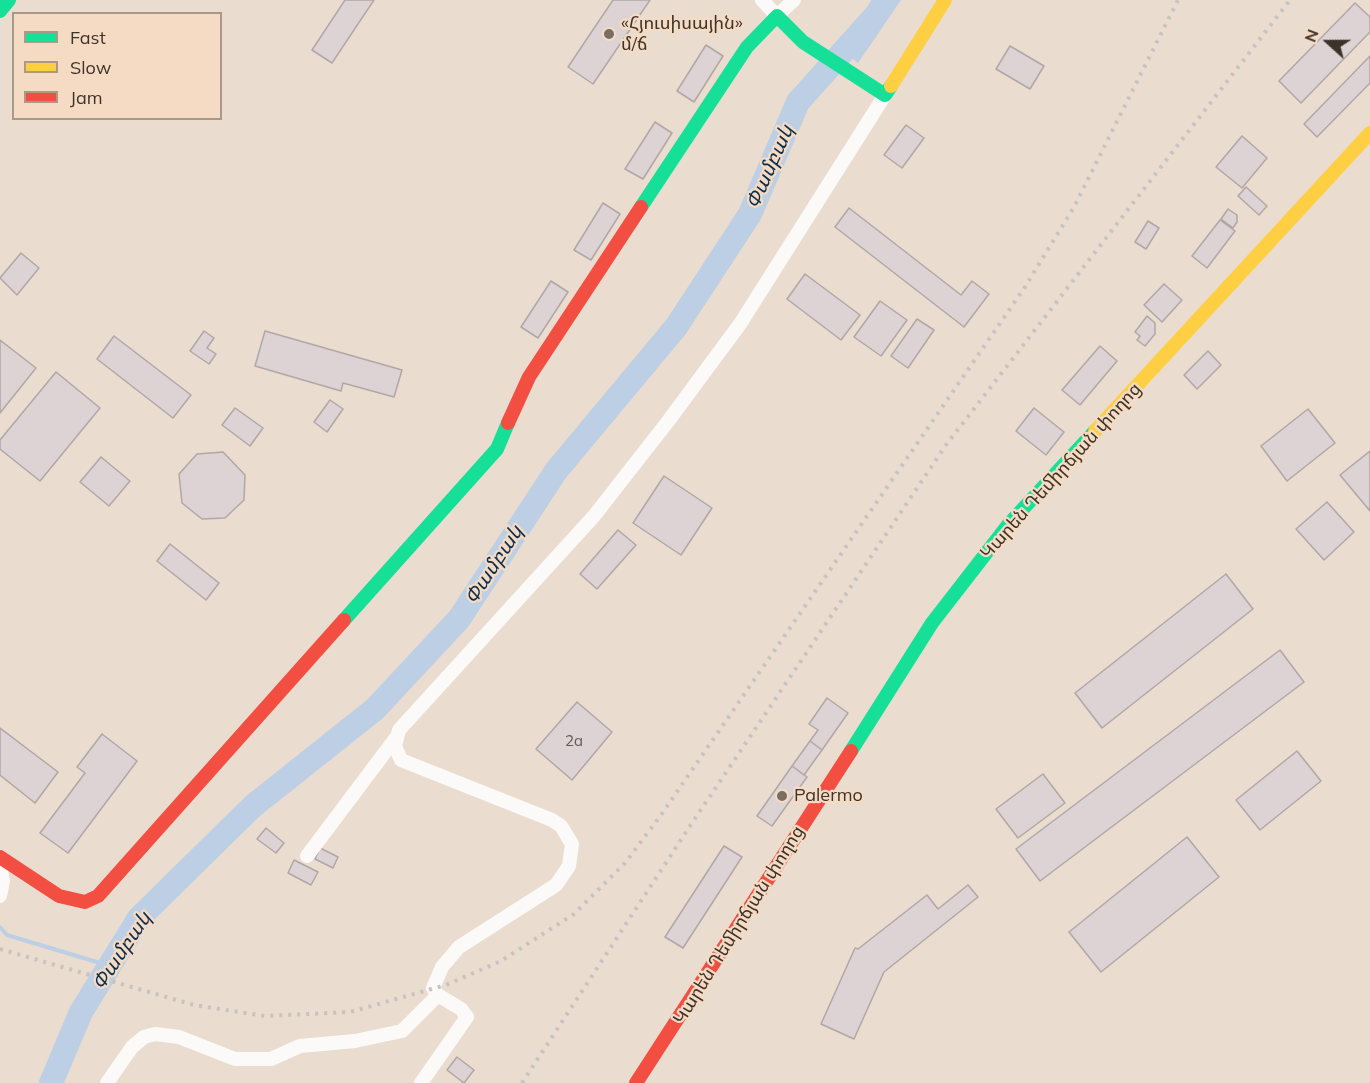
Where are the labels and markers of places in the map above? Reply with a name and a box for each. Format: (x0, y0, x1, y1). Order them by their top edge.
place label: «Հյուսիսային» մ/ճ (621, 13, 743, 56)
marker: «Հյուսիսային» մ/ճ (602, 27, 616, 41)
place label: Palermo (794, 785, 863, 807)
marker: Palermo (775, 789, 789, 803)

